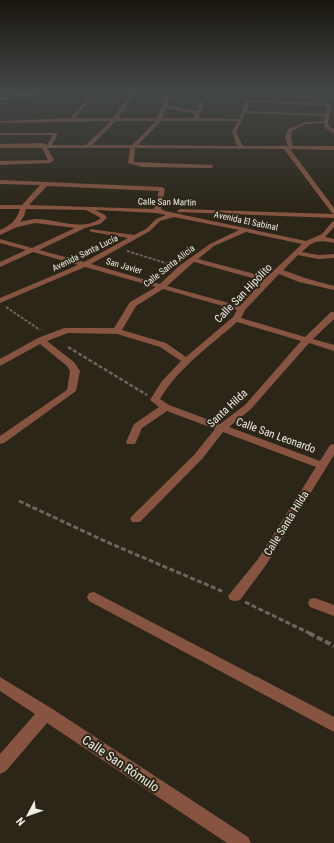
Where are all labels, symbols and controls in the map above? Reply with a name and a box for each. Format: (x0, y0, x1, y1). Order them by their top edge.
street label: Calle San Martin (138, 196, 196, 208)
street label: Avenida El Sabinal (213, 209, 279, 233)
street label: Avenida Santa Lucía (51, 233, 119, 273)
street label: Calle Santa Alicia (141, 243, 197, 289)
street label: San Javier (105, 256, 143, 276)
street label: Calle San Hipólito (212, 261, 275, 326)
street label: Santa Hilda (205, 387, 250, 430)
street label: Calle San Leonardo (234, 415, 318, 456)
street label: Calle Santa Hilda (261, 488, 312, 558)
street label: Calle San Rómulo (79, 732, 162, 795)
north arrow (8, 795, 48, 835)
text: N (14, 814, 28, 828)

